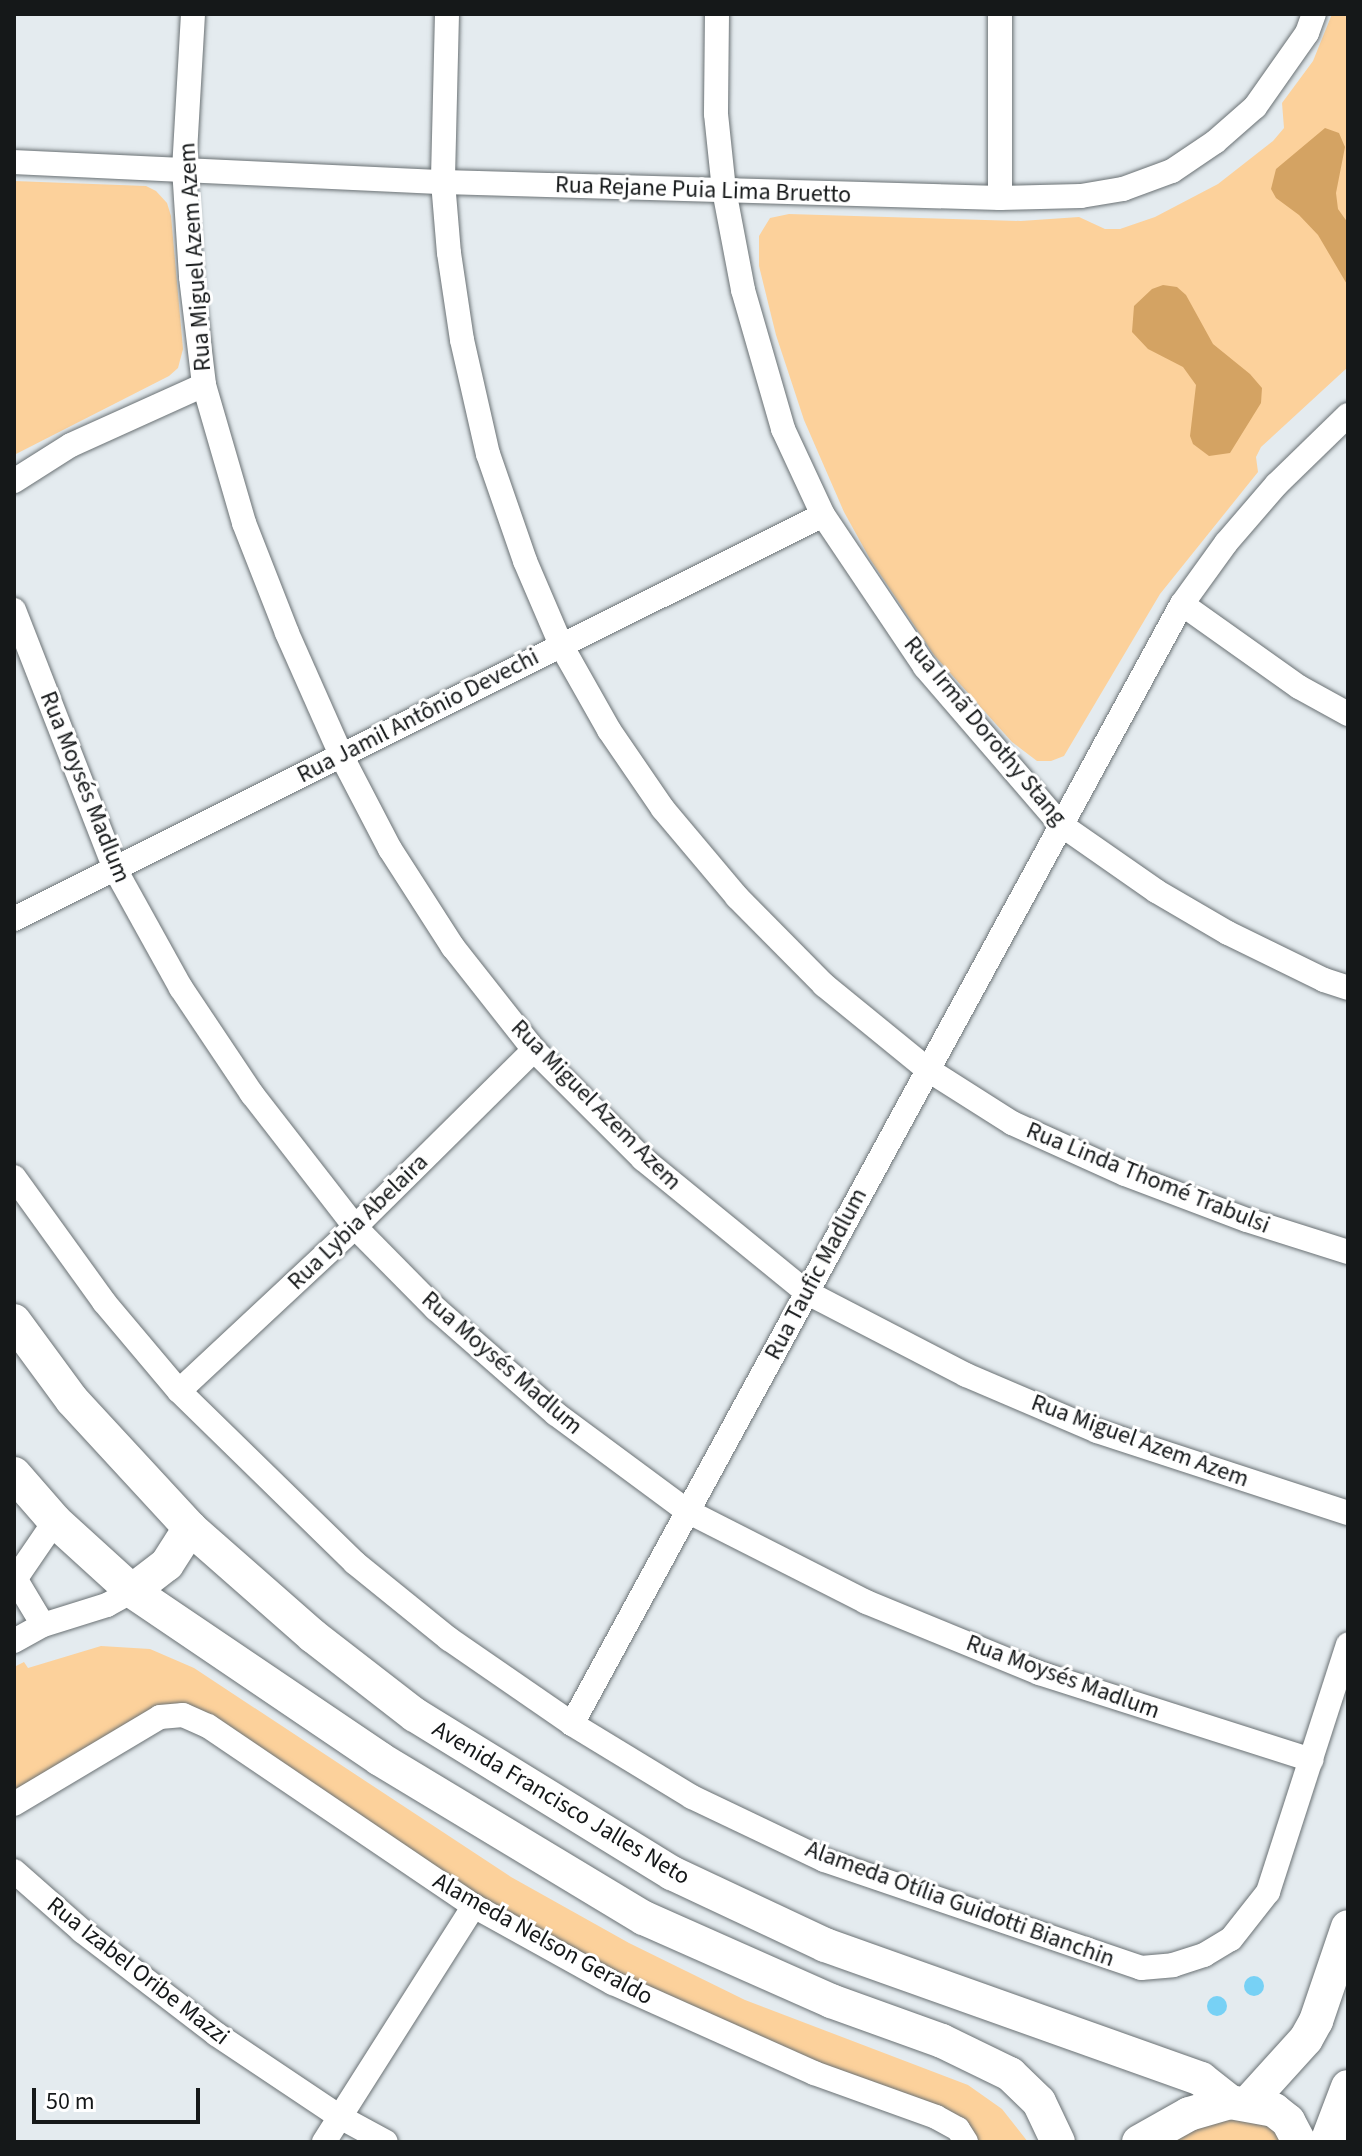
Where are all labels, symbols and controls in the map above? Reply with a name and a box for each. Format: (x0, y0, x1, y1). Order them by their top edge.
street label: Rua Miguel Azem Azem (173, 142, 217, 372)
street label: Rua Rejane Puia Lima Bruetto (555, 170, 851, 210)
street label: Rua Irmã Dorothy Stang (898, 631, 1072, 831)
street label: Rua Jamil Antônio Devechi (292, 642, 544, 790)
street label: Rua Moysés Madlum (33, 687, 137, 887)
street label: Rua Miguel Azem Azem (505, 1014, 687, 1196)
street label: Rua Linda Thomé Trabulsi (1022, 1116, 1274, 1240)
street label: Rua Lybia Abelaira (282, 1148, 434, 1296)
street label: Rua Taufic Madlum (759, 1183, 873, 1365)
street label: Rua Moysés Madlum (416, 1285, 588, 1441)
street label: Rua Miguel Azem Azem (1027, 1388, 1253, 1494)
street label: Rua Moysés Madlum (962, 1629, 1164, 1725)
street label: Avenida Francisco Jalles Neto (427, 1715, 695, 1891)
street label: Alameda Otília Guidotti Bianchin (802, 1835, 1118, 1973)
street label: Alameda Nelson Geraldo (428, 1867, 658, 2011)
street label: Rua Izabel Oribe Mazzi (41, 1891, 235, 2051)
scale bar (36, 2072, 204, 2122)
text: 50 m (46, 2084, 95, 2119)

